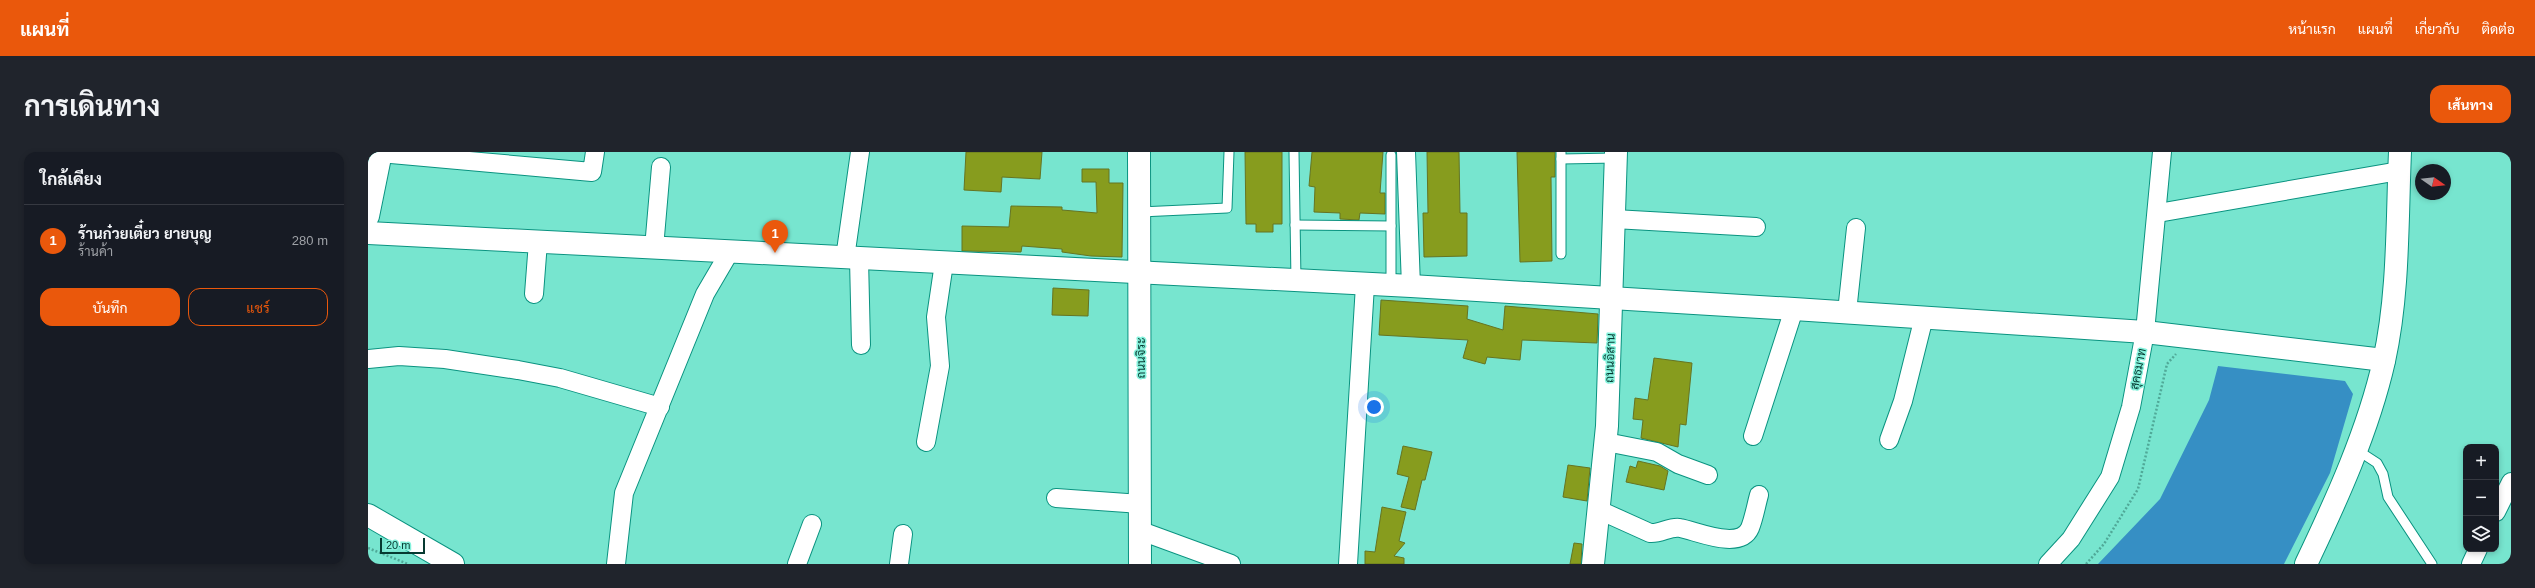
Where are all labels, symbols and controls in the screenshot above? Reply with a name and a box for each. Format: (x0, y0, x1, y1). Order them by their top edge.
text: แผนที่ (20, 19, 69, 40)
text: หน้าแรก (2288, 21, 2336, 37)
text: แผนที่ (2358, 21, 2393, 37)
text: เกี่ยวกับ (2415, 21, 2459, 37)
text: ติดต่อ (2481, 21, 2515, 37)
button: เส้นทาง (2430, 85, 2511, 123)
text: การเดินทาง (24, 91, 160, 122)
north arrow (2415, 164, 2451, 200)
text: ใกล้เคียง (40, 170, 102, 189)
pin: 1 (762, 220, 788, 253)
text: ร้านก๋วยเตี๋ยว ยายบุญ (78, 225, 212, 242)
text: 1 (49, 233, 57, 248)
text: 280 m (292, 233, 328, 248)
text: ร้านค้า (78, 244, 113, 259)
button: บันทึก (40, 288, 180, 326)
button: แชร์ (188, 288, 328, 326)
street label: ถนนอิสาน (1602, 333, 1618, 383)
street label: ถนนจิระ (1134, 337, 1148, 379)
street label: สุคธมาท (2127, 347, 2151, 391)
your location (1364, 397, 1384, 417)
map controls (2463, 444, 2499, 552)
button: + (2463, 444, 2499, 480)
button: − (2463, 480, 2499, 516)
button: layers (2463, 516, 2499, 552)
scale bar (380, 536, 425, 555)
text: 20 m (386, 539, 410, 551)

